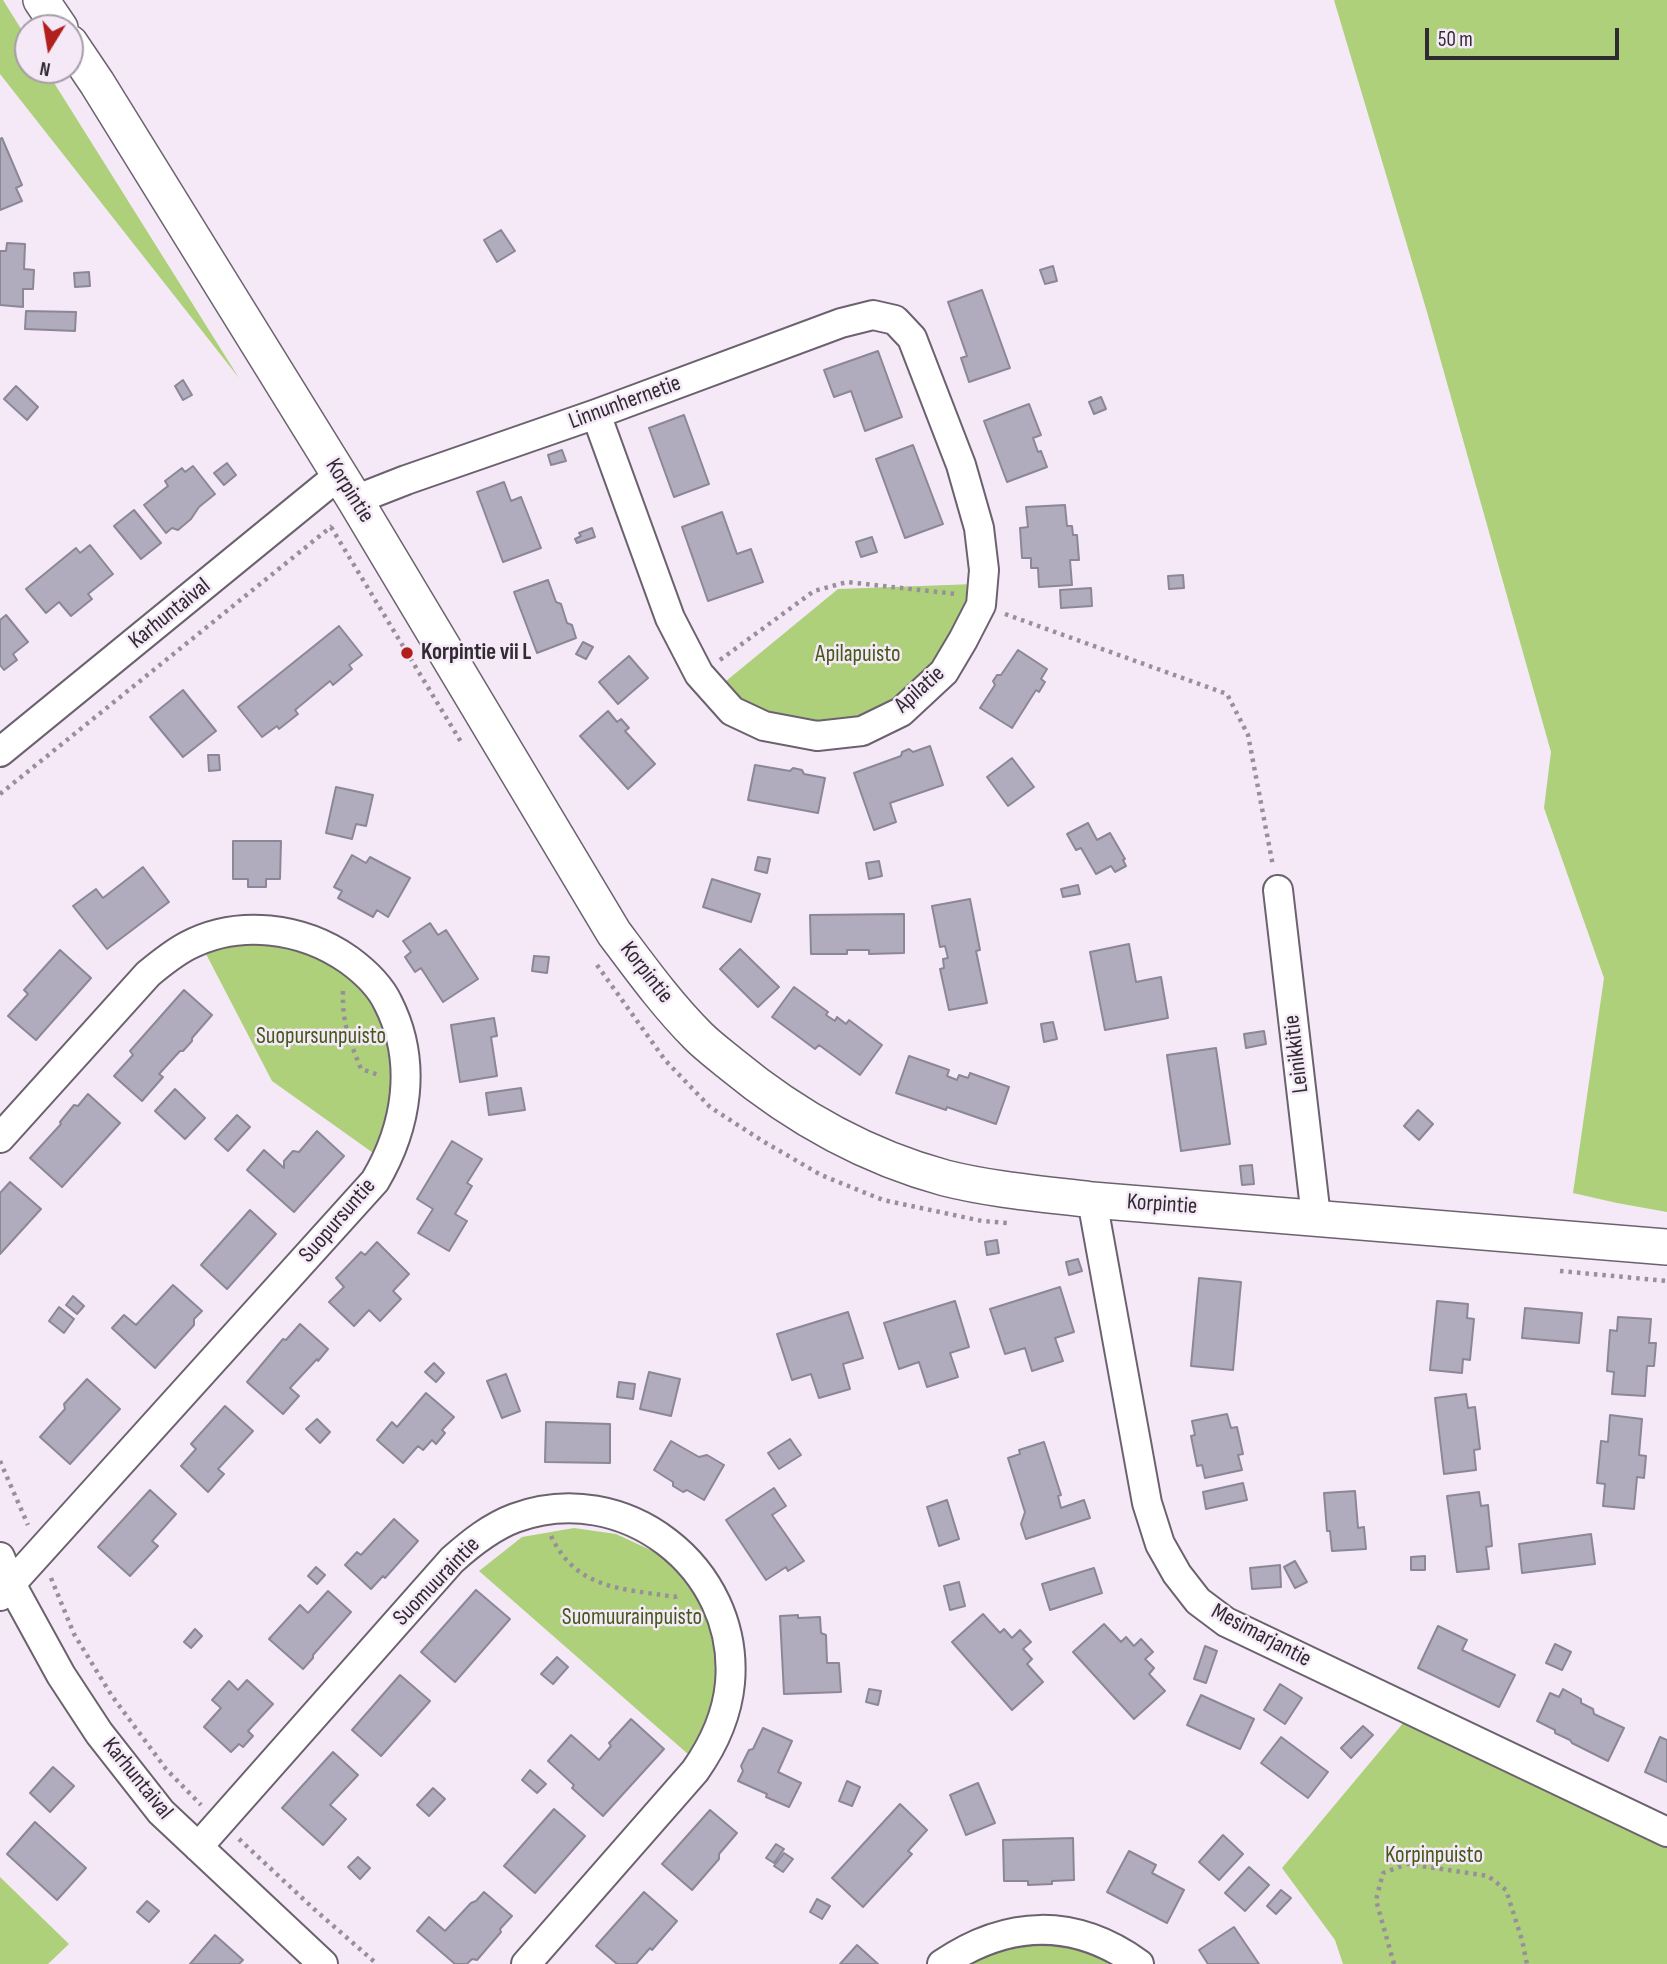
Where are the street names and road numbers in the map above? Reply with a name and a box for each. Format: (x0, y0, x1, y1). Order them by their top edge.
street label: Linnunhernetie (565, 370, 685, 436)
street label: Korpintie (319, 454, 379, 528)
street label: Karhuntaival (124, 573, 216, 655)
street label: Apilatie (889, 660, 951, 720)
street label: Korpintie (613, 937, 679, 1009)
street label: Leinikkitie (1279, 1013, 1315, 1095)
street label: Suopursuntie (294, 1173, 382, 1269)
street label: Korpintie (1126, 1189, 1198, 1221)
street label: Suomuuraintie (388, 1532, 486, 1632)
street label: Mesimarjantie (1206, 1598, 1316, 1674)
street label: Karhuntaival (96, 1733, 178, 1825)

